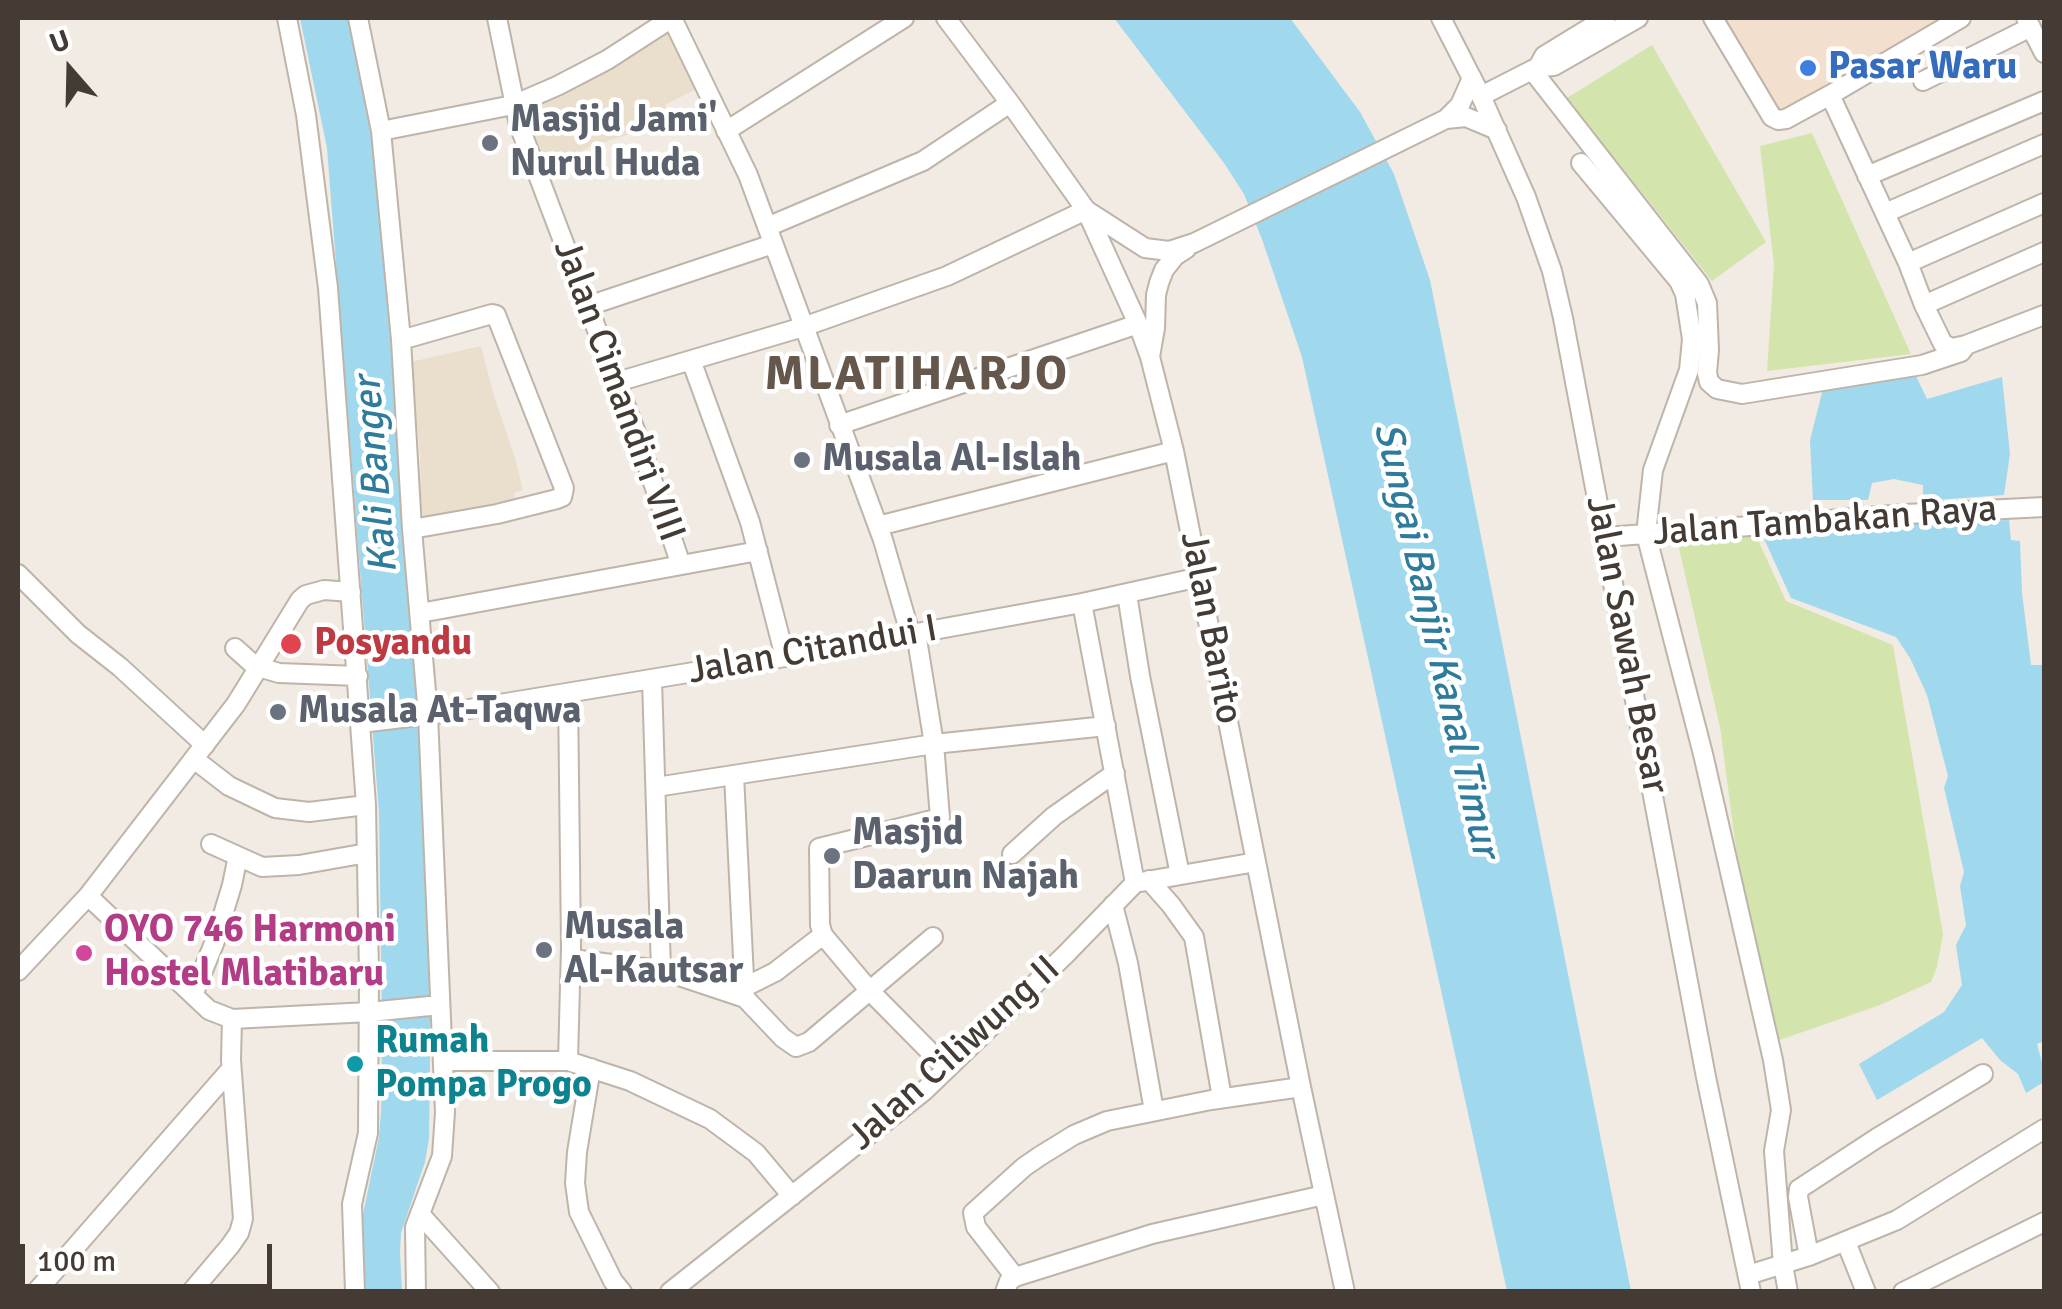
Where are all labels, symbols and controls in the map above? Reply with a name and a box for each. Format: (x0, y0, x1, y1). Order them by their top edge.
north arrow (20, 20, 120, 120)
text: U (45, 23, 74, 61)
place label: Pasar Waru (1828, 45, 2017, 91)
marker: Pasar Waru (1797, 57, 1819, 79)
place label: Masjid Jami' Nurul Huda (510, 98, 717, 188)
marker: Masjid Jami' Nurul Huda (479, 132, 501, 154)
street label: Jalan Cimandiri VIII (542, 234, 694, 548)
district label: MLATIHARJO (765, 347, 1069, 405)
water label: Kali Banger (344, 375, 410, 575)
water label: Sungai Banjir Kanal Timur (1362, 418, 1508, 862)
place label: Musala Al-Islah (822, 437, 1081, 483)
marker: Musala Al-Islah (791, 449, 813, 471)
street label: Jalan Tambakan Raya (1651, 487, 1999, 557)
street label: Jalan Sawah Besar (1575, 492, 1677, 798)
street label: Jalan Barito (1169, 528, 1251, 728)
street label: Jalan Citandui I (685, 607, 941, 695)
place label: Posyandu (314, 621, 472, 667)
marker: Posyandu (278, 631, 304, 657)
place label: Musala At-Taqwa (298, 689, 582, 735)
marker: Musala At-Taqwa (267, 701, 289, 723)
place label: Masjid Daarun Najah (852, 811, 1079, 901)
marker: Masjid Daarun Najah (821, 845, 843, 867)
place label: Musala Al-Kautsar (564, 905, 743, 994)
place label: OYO 746 Harmoni Hostel Mlatibaru (104, 908, 396, 998)
marker: Musala Al-Kautsar (533, 939, 555, 961)
marker: OYO 746 Harmoni Hostel Mlatibaru (73, 942, 95, 964)
street label: Jalan Ciliwung II (840, 947, 1070, 1161)
place label: Rumah Pompa Progo (375, 1019, 592, 1108)
marker: Rumah Pompa Progo (344, 1053, 366, 1075)
scale bar (25, 1224, 278, 1286)
text: 100 m (37, 1243, 116, 1280)

